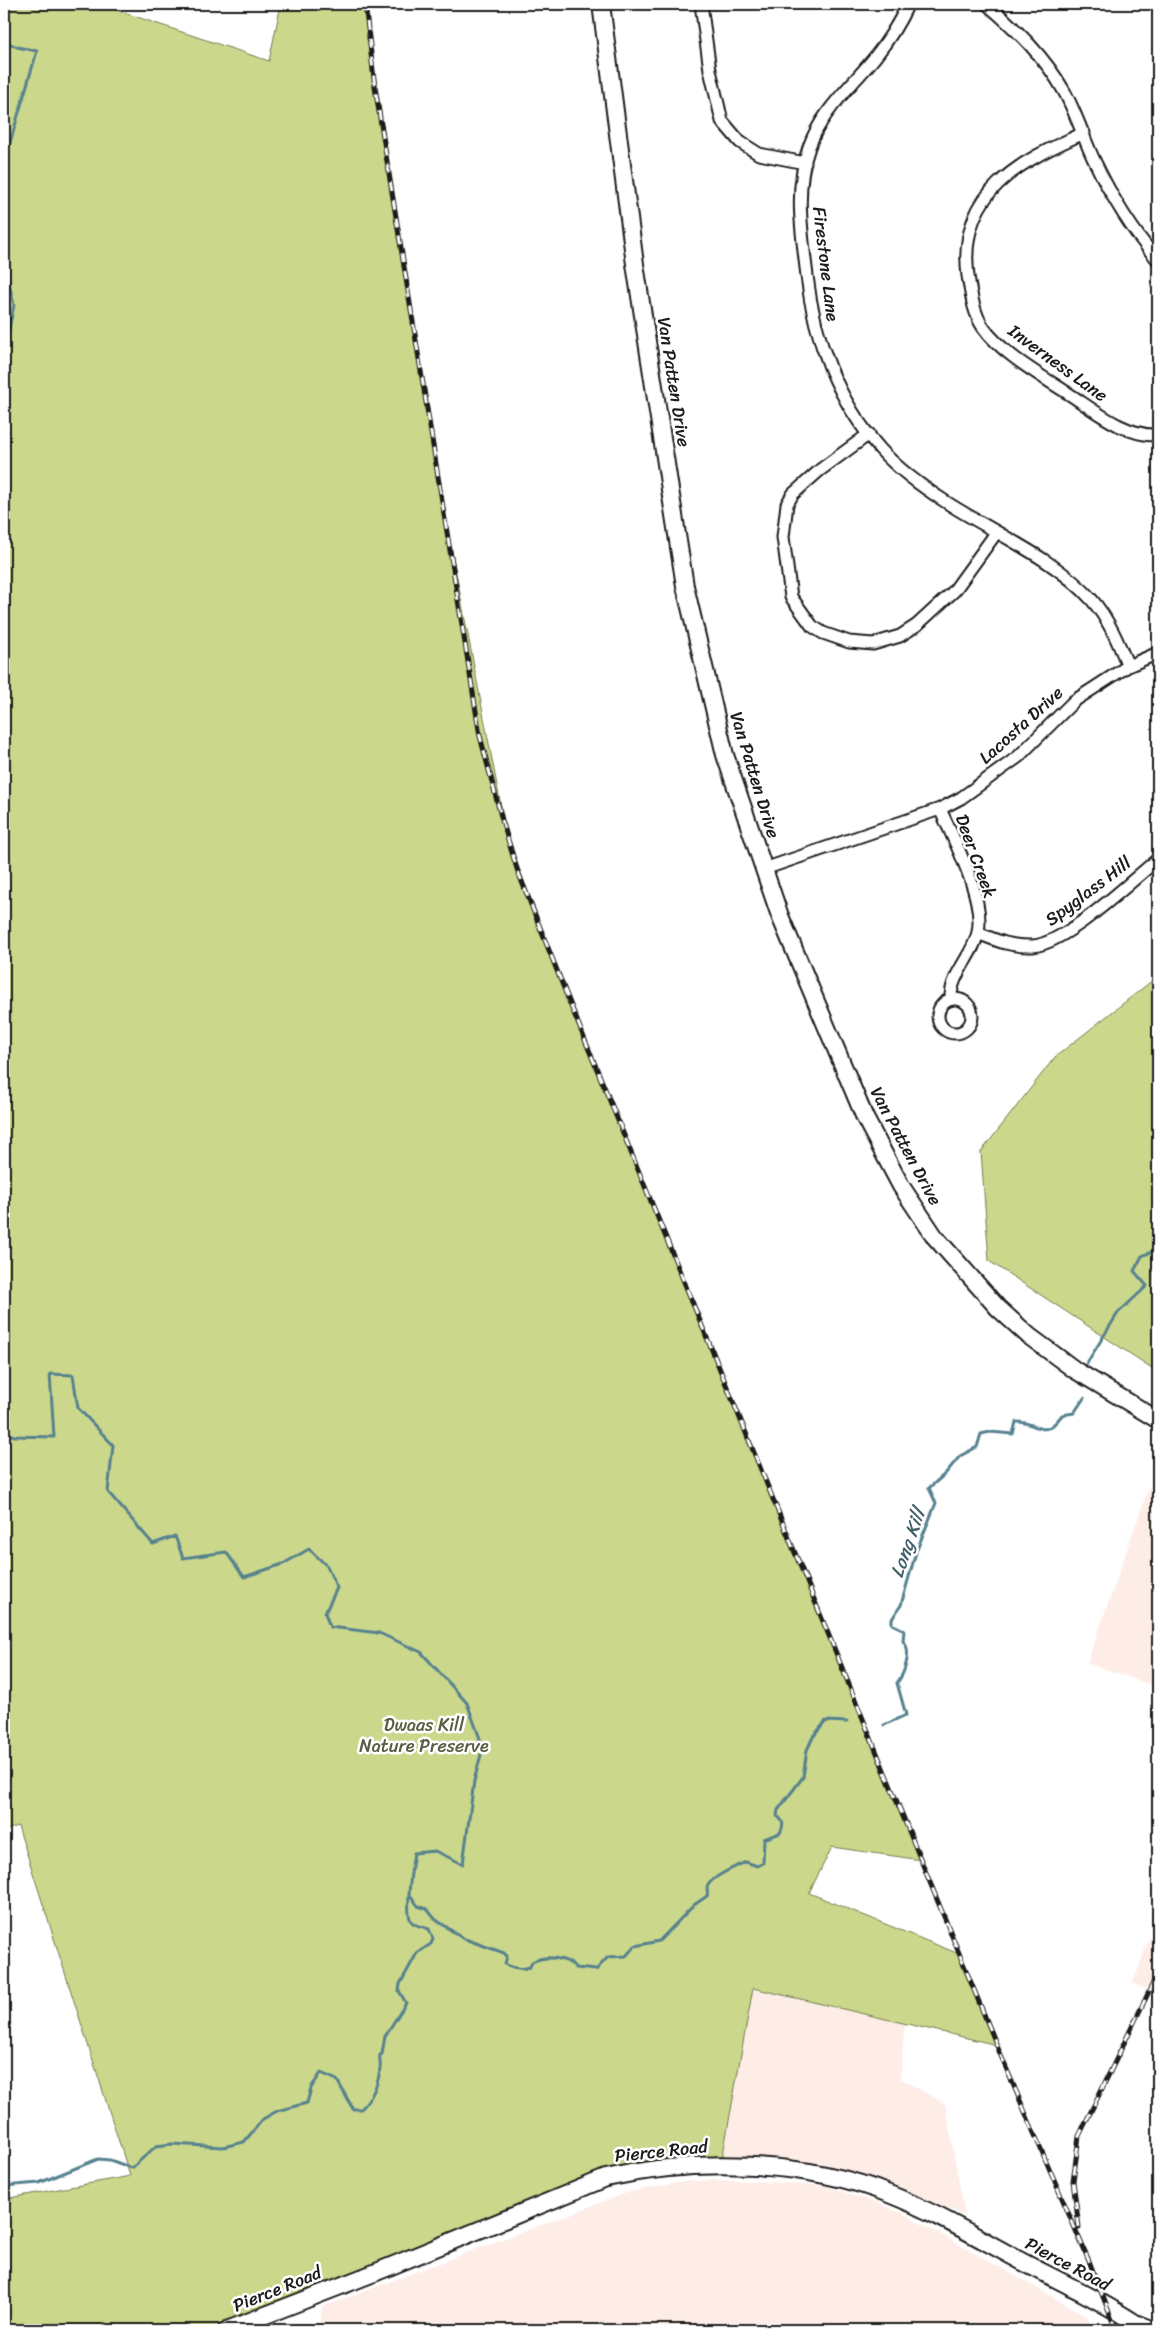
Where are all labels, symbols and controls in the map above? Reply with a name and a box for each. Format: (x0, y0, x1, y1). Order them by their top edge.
street label: Firestone Lane (803, 205, 849, 323)
street label: Van Patten Drive (648, 315, 700, 449)
street label: Inverness Lane (1000, 315, 1115, 410)
street label: Lacosta Drive (971, 678, 1071, 772)
street label: Van Patten Drive (721, 708, 789, 842)
street label: Deer Creek (946, 809, 1006, 903)
street label: Spyglass Hill (1038, 847, 1139, 934)
street label: Van Patten Drive (861, 1081, 951, 1211)
water label: Long Kill (880, 1500, 936, 1582)
park label: Dwaas Kill Nature Preserve (359, 1709, 489, 1762)
street label: Pierce Road (613, 2130, 711, 2172)
street label: Pierce Road (1019, 2228, 1118, 2301)
street label: Pierce Road (228, 2256, 328, 2321)

